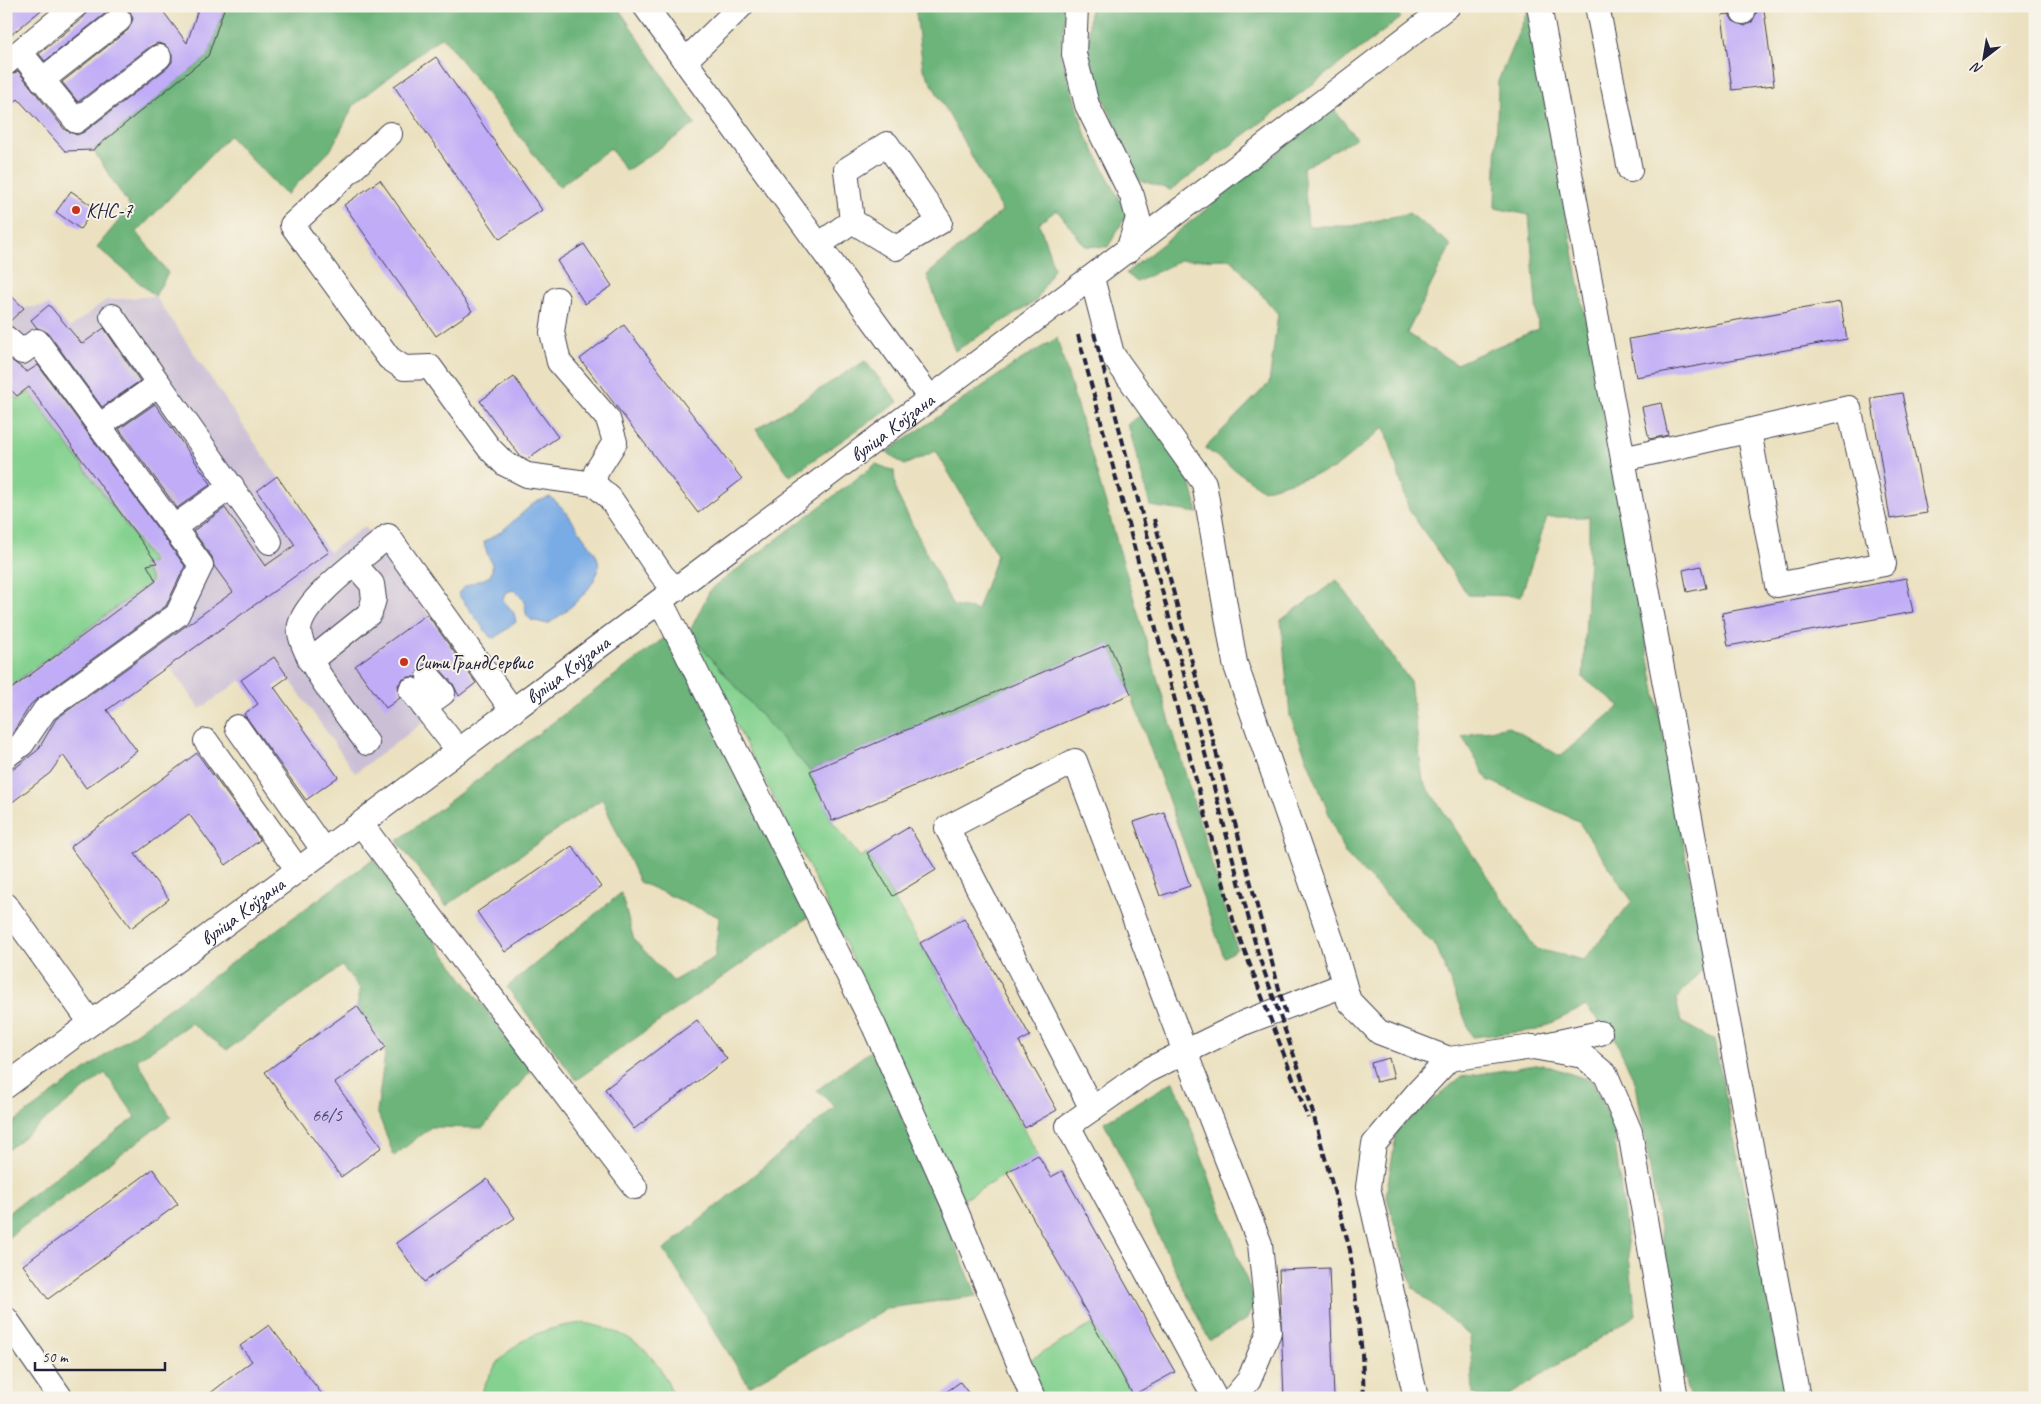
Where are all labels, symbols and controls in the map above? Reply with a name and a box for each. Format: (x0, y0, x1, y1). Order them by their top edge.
north arrow (1958, 32, 2008, 82)
text: N (1967, 58, 1986, 78)
place label: КНС-7 (86, 198, 133, 223)
marker: КНС-7 (70, 204, 82, 216)
street label: вуліца Коўзана (845, 386, 940, 467)
street label: вуліца Коўзана (520, 629, 616, 709)
place label: СитиГрандСервис (414, 650, 534, 675)
marker: СитиГрандСервис (398, 656, 410, 668)
street label: вуліца Коўзана (195, 871, 291, 951)
house number: 66/5 (312, 1104, 343, 1126)
scale bar (35, 1339, 165, 1371)
text: 50 m (42, 1348, 69, 1367)

